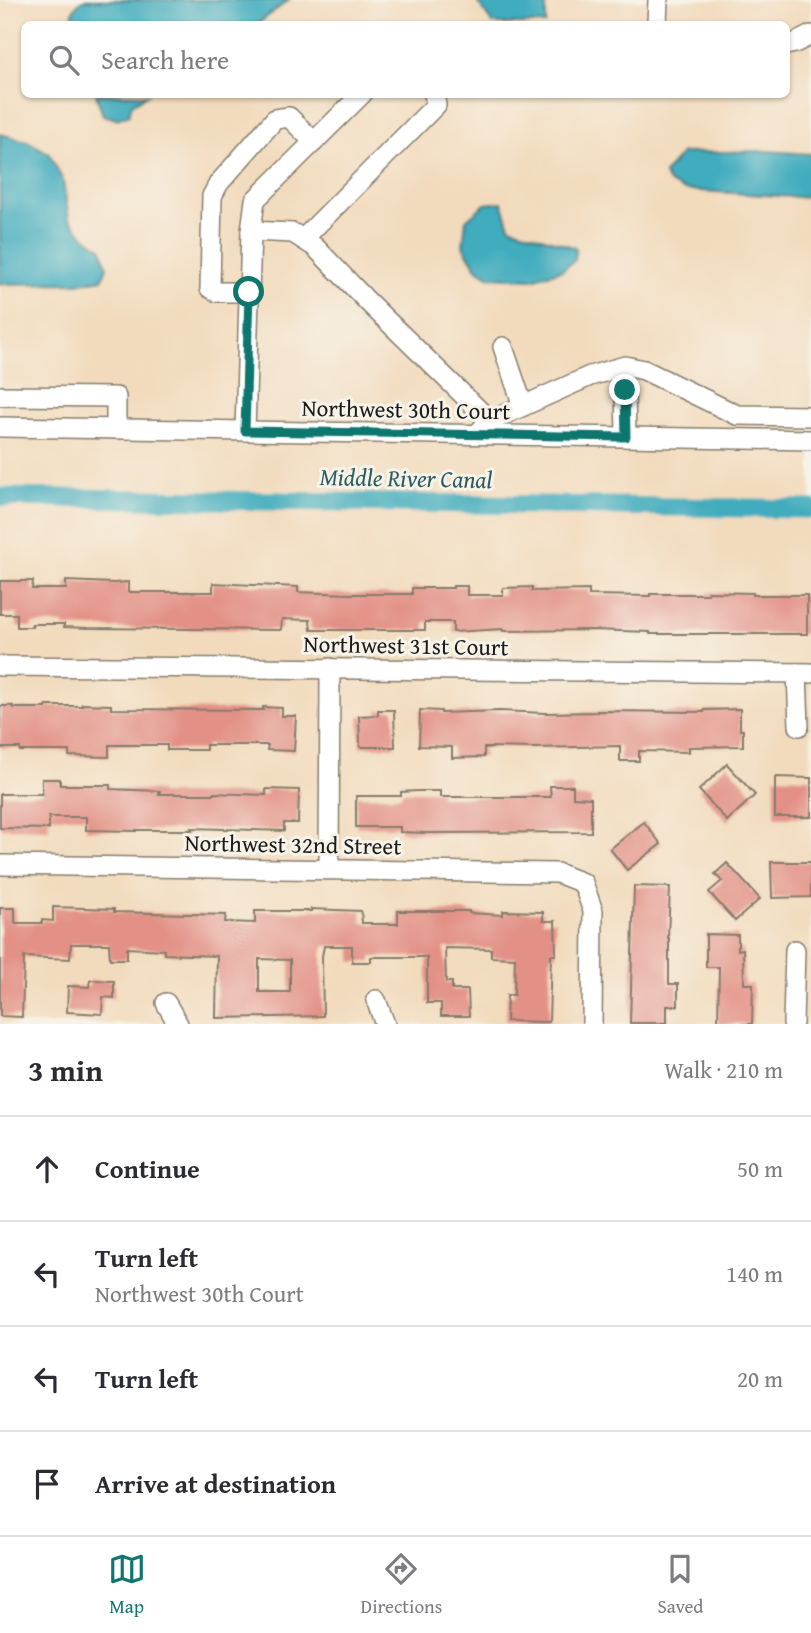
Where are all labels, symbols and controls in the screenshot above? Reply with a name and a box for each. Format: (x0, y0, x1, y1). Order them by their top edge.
search box (21, 21, 790, 98)
text: Search here (101, 40, 229, 79)
icon: search (45, 41, 83, 79)
route start (233, 276, 264, 307)
route end (609, 374, 640, 405)
street label: Northwest 30th Court (301, 391, 511, 427)
water label: Middle River Canal (319, 459, 493, 497)
street label: Northwest 31st Court (303, 627, 509, 663)
street label: Northwest 32nd Street (184, 826, 402, 862)
text: 3 min (28, 1048, 103, 1092)
text: Walk · 210 m (664, 1053, 783, 1086)
text: Continue (95, 1149, 200, 1188)
icon: ahead (28, 1150, 66, 1188)
text: 50 m (737, 1152, 783, 1185)
text: Turn left (95, 1238, 198, 1277)
icon: left (28, 1255, 66, 1293)
text: 140 m (726, 1257, 783, 1290)
text: Northwest 30th Court (95, 1277, 304, 1310)
text: Turn left (95, 1359, 198, 1398)
icon: left (28, 1360, 66, 1398)
text: 20 m (737, 1362, 783, 1395)
text: Arrive at destination (95, 1464, 336, 1503)
icon: arrive (28, 1465, 66, 1503)
tab: Map (108, 1550, 146, 1620)
tab: Directions (361, 1550, 442, 1620)
tab: Saved (657, 1550, 703, 1620)

